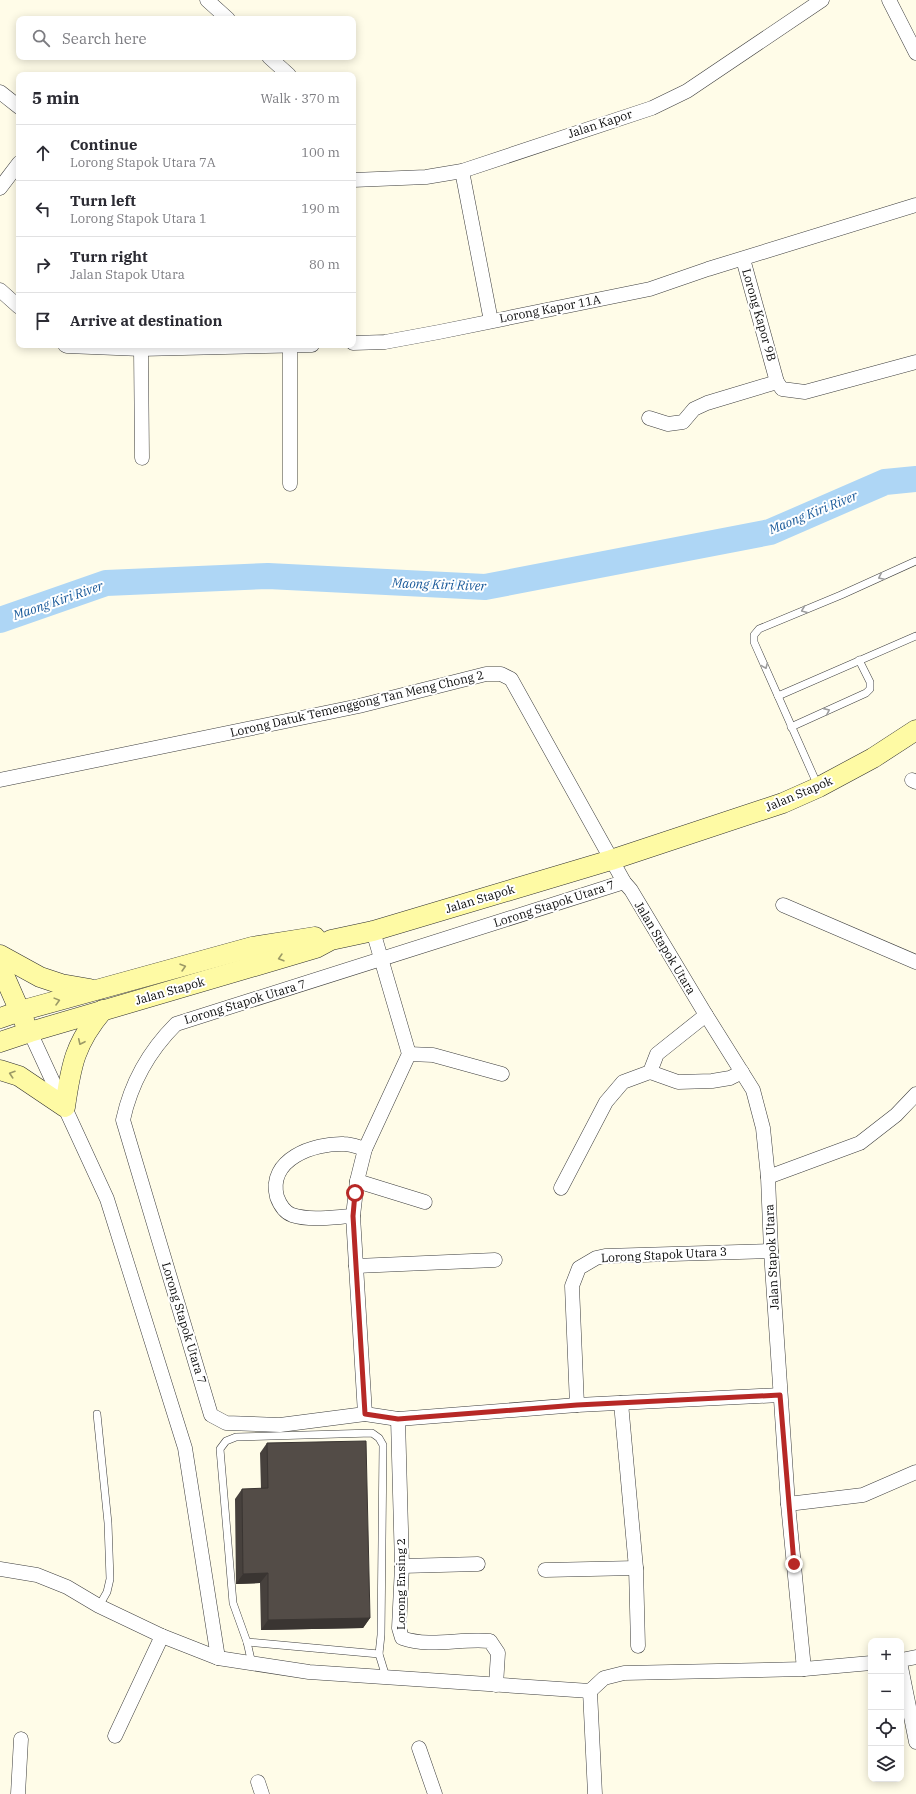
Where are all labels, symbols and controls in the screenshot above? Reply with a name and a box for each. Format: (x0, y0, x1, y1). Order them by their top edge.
search box (16, 16, 356, 60)
icon: search (30, 27, 52, 49)
text: Search here (62, 29, 147, 48)
text: 5 min (32, 87, 80, 109)
text: Walk · 370 m (261, 90, 340, 107)
street label: Jalan Kapor (566, 106, 635, 141)
text: Continue (70, 135, 137, 154)
icon: ahead (32, 142, 54, 164)
text: 100 m (301, 144, 340, 161)
text: Lorong Stapok Utara 7A (70, 154, 216, 171)
text: Turn left (70, 191, 136, 210)
icon: left (32, 198, 54, 220)
text: 190 m (301, 200, 340, 217)
text: Lorong Stapok Utara 1 (70, 210, 207, 227)
text: Turn right (70, 247, 148, 266)
icon: right (32, 254, 54, 276)
text: 80 m (309, 256, 340, 273)
text: Jalan Stapok Utara (70, 266, 185, 283)
street label: Lorong Kapor 9B (739, 267, 780, 363)
street label: Lorong Kapor 11A (498, 291, 603, 326)
icon: arrive (32, 310, 54, 332)
text: Arrive at destination (70, 311, 222, 330)
water label: Maong Kiri River (765, 487, 860, 538)
one-way arrow (877, 572, 885, 580)
water label: Maong Kiri River (391, 574, 487, 595)
water label: Maong Kiri River (10, 577, 106, 624)
one-way arrow (801, 605, 809, 613)
one-way arrow (760, 662, 768, 669)
street label: Lorong Datuk Temenggong Tan Meng Chong 2 (229, 667, 485, 740)
one-way arrow (822, 708, 830, 716)
street label: Jalan Stapok (763, 773, 835, 814)
street label: Lorong Stapok Utara 7 (491, 877, 616, 930)
street label: Jalan Stapok (443, 881, 516, 916)
street label: Jalan Stapok Utara (632, 898, 699, 997)
one-way arrow (278, 953, 285, 962)
one-way arrow (179, 963, 186, 972)
street label: Jalan Stapok (133, 973, 206, 1008)
street label: Lorong Stapok Utara 7 (182, 976, 307, 1027)
one-way arrow (54, 997, 61, 1006)
one-way arrow (78, 1038, 86, 1046)
one-way arrow (8, 1070, 15, 1079)
route start (346, 1184, 364, 1202)
street label: Jalan Stapok Utara (761, 1203, 782, 1310)
street label: Lorong Stapok Utara 3 (601, 1244, 727, 1265)
street label: Lorong Stapok Utara 7 (159, 1260, 210, 1385)
street label: Lorong Ensing 2 (393, 1538, 408, 1630)
route end (785, 1555, 803, 1573)
map controls (868, 1638, 904, 1782)
button: + (868, 1638, 904, 1674)
button: − (868, 1674, 904, 1710)
button: locate (868, 1710, 904, 1746)
button: layers (868, 1746, 904, 1782)

